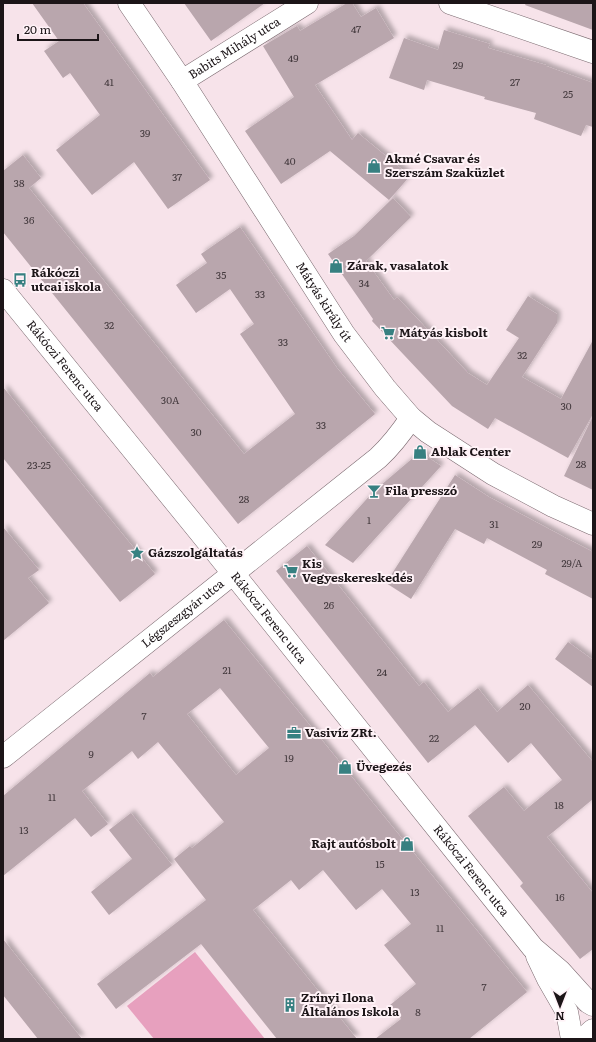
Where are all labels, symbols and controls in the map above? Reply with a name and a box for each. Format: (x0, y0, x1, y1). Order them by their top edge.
street label: Babits Mihály utca (185, 12, 284, 83)
scale bar (18, 16, 98, 42)
text: 20 m (24, 20, 51, 38)
house number: 47 (351, 21, 361, 36)
house number: 49 (288, 50, 298, 65)
house number: 29 (453, 57, 463, 72)
house number: 41 (104, 74, 114, 89)
house number: 27 (510, 74, 520, 89)
house number: 25 (563, 86, 573, 101)
house number: 39 (140, 125, 150, 140)
place label: Akmé Csavar és Szerszám Szaküzlet (385, 149, 505, 181)
house number: 40 (284, 153, 296, 168)
shop icon: Akmé Csavar és Szerszám Szaküzlet (366, 158, 382, 174)
house number: 37 (172, 169, 182, 184)
house number: 38 (14, 175, 25, 190)
house number: 36 (24, 212, 35, 227)
place label: Zárak, vasalatok (347, 256, 449, 274)
street label: Mátyás király út (292, 258, 357, 346)
shop icon: Zárak, vasalatok (328, 258, 344, 274)
place label: Rákóczi utcai iskola (31, 263, 101, 295)
house number: 35 (216, 267, 226, 282)
bus stop icon: Rákóczi utcai iskola (12, 272, 28, 288)
house number: 34 (359, 275, 370, 290)
house number: 33 (255, 286, 265, 301)
street label: Rákóczi Ferenc utca (23, 316, 109, 415)
house number: 32 (104, 317, 114, 332)
place label: Mátyás kisbolt (399, 323, 489, 341)
supermarket icon: Mátyás kisbolt (380, 325, 396, 341)
house number: 33 (278, 334, 288, 349)
house number: 32 (517, 347, 527, 362)
house number: 30A (161, 392, 180, 407)
house number: 30 (560, 398, 572, 413)
house number: 33 (316, 417, 326, 432)
house number: 30 (190, 424, 202, 439)
place label: Ablak Center (431, 442, 511, 460)
shop icon: Ablak Center (412, 444, 428, 460)
house number: 28 (576, 456, 587, 471)
house number: 23-25 (27, 457, 51, 472)
place label: Fila presszó (385, 481, 458, 499)
bar icon: Fila presszó (366, 483, 382, 499)
house number: 28 (239, 491, 250, 506)
house number: 1 (367, 512, 371, 527)
house number: 31 (489, 516, 499, 531)
house number: 29 (532, 536, 542, 551)
place label: Gázszolgáltatás (148, 543, 243, 561)
place icon: Gázszolgáltatás (129, 545, 145, 561)
place label: Kis Vegyeskereskedés (302, 554, 413, 586)
house number: 29/A (562, 555, 583, 570)
supermarket icon: Kis Vegyeskereskedés (283, 563, 299, 579)
street label: Rákóczi Ferenc utca (227, 567, 312, 667)
street label: Légszeszgyár utca (137, 574, 228, 651)
house number: 26 (324, 597, 335, 612)
house number: 21 (222, 662, 232, 677)
house number: 24 (377, 664, 388, 679)
house number: 20 (520, 698, 531, 713)
house number: 7 (141, 708, 147, 723)
place label: Vasivíz ZRt. (305, 723, 377, 741)
office icon: Vasivíz ZRt. (286, 725, 302, 741)
house number: 22 (429, 730, 439, 745)
house number: 9 (88, 746, 94, 761)
house number: 19 (284, 750, 294, 765)
place label: Üvegezés (356, 757, 412, 775)
shop icon: Üvegezés (337, 759, 353, 775)
house number: 11 (48, 789, 56, 804)
house number: 18 (554, 797, 564, 812)
street label: Rákóczi Ferenc utca (430, 820, 515, 920)
house number: 13 (19, 822, 29, 837)
place label: Rajt autósbolt (311, 834, 397, 852)
shop icon: Rajt autósbolt (399, 836, 415, 852)
house number: 15 (375, 856, 385, 871)
house number: 13 (410, 884, 420, 899)
house number: 16 (555, 889, 565, 904)
house number: 11 (436, 920, 444, 935)
house number: 7 (481, 979, 487, 994)
north arrow (540, 986, 580, 1026)
place label: Zrínyi Ilona Általános Iskola (301, 988, 399, 1020)
building icon: Zrínyi Ilona Általános Iskola (282, 997, 298, 1013)
house number: 8 (415, 1004, 421, 1019)
text: N (555, 1009, 565, 1025)

